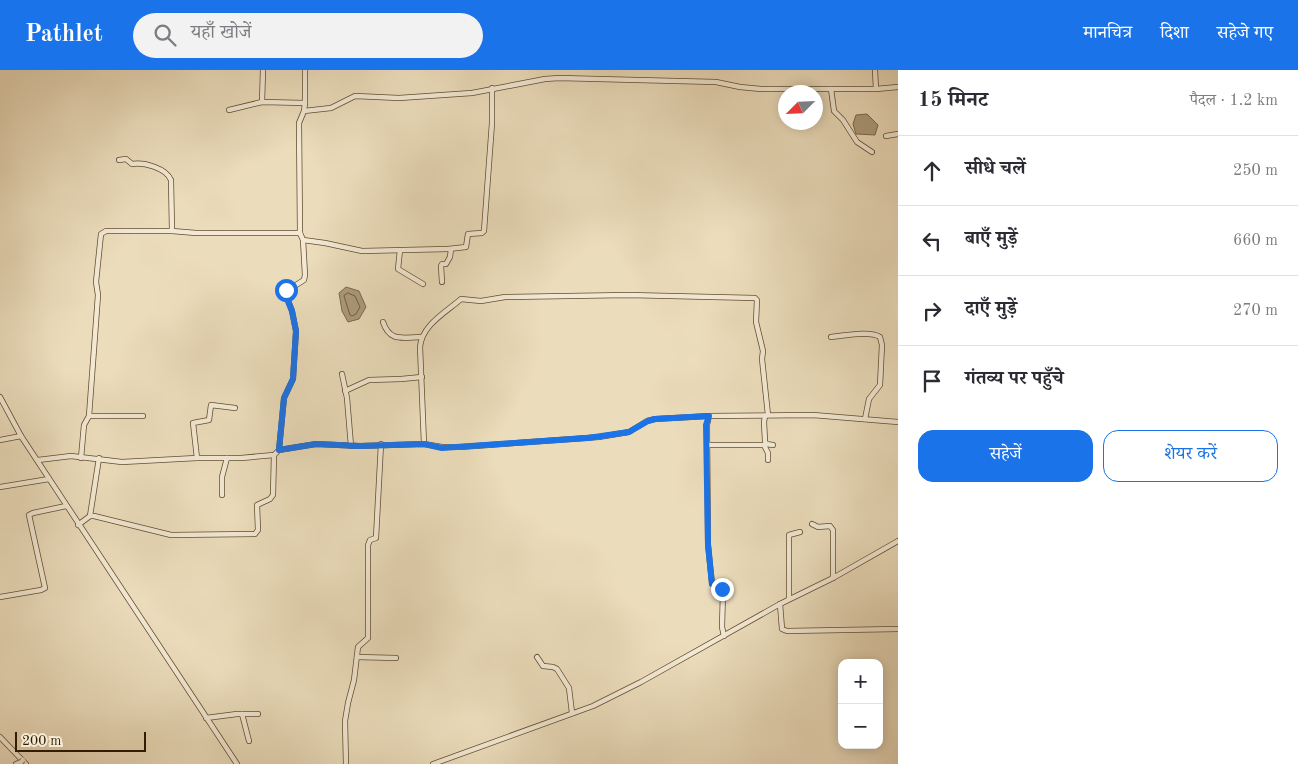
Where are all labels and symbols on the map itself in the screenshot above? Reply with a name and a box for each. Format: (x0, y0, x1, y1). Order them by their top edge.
north arrow (778, 85, 823, 130)
route start (275, 279, 298, 302)
route end (711, 578, 734, 601)
scale bar (15, 729, 146, 752)

